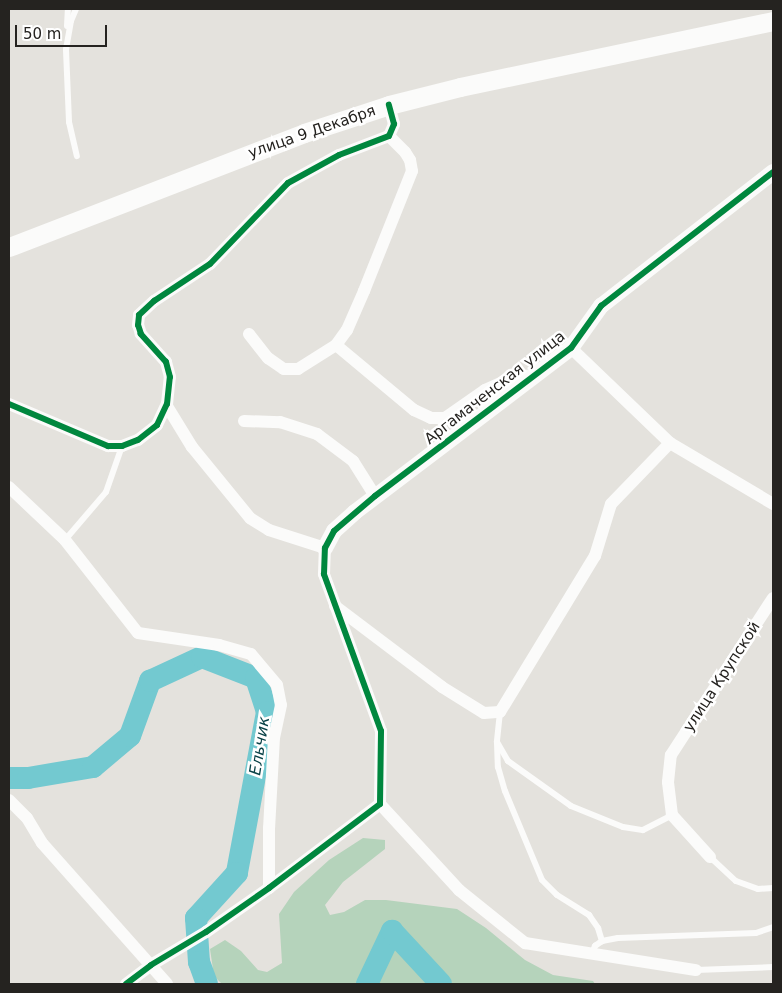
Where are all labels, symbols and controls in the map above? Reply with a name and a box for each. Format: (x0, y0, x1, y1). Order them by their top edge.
scale bar (18, 15, 110, 47)
text: 50 m (23, 25, 61, 43)
street label: улица 9 Декабря (246, 102, 378, 162)
street label: Аргамаченская улица (421, 328, 569, 448)
street label: улица Крупской (680, 619, 764, 735)
water label: Ельчик (246, 715, 274, 777)

